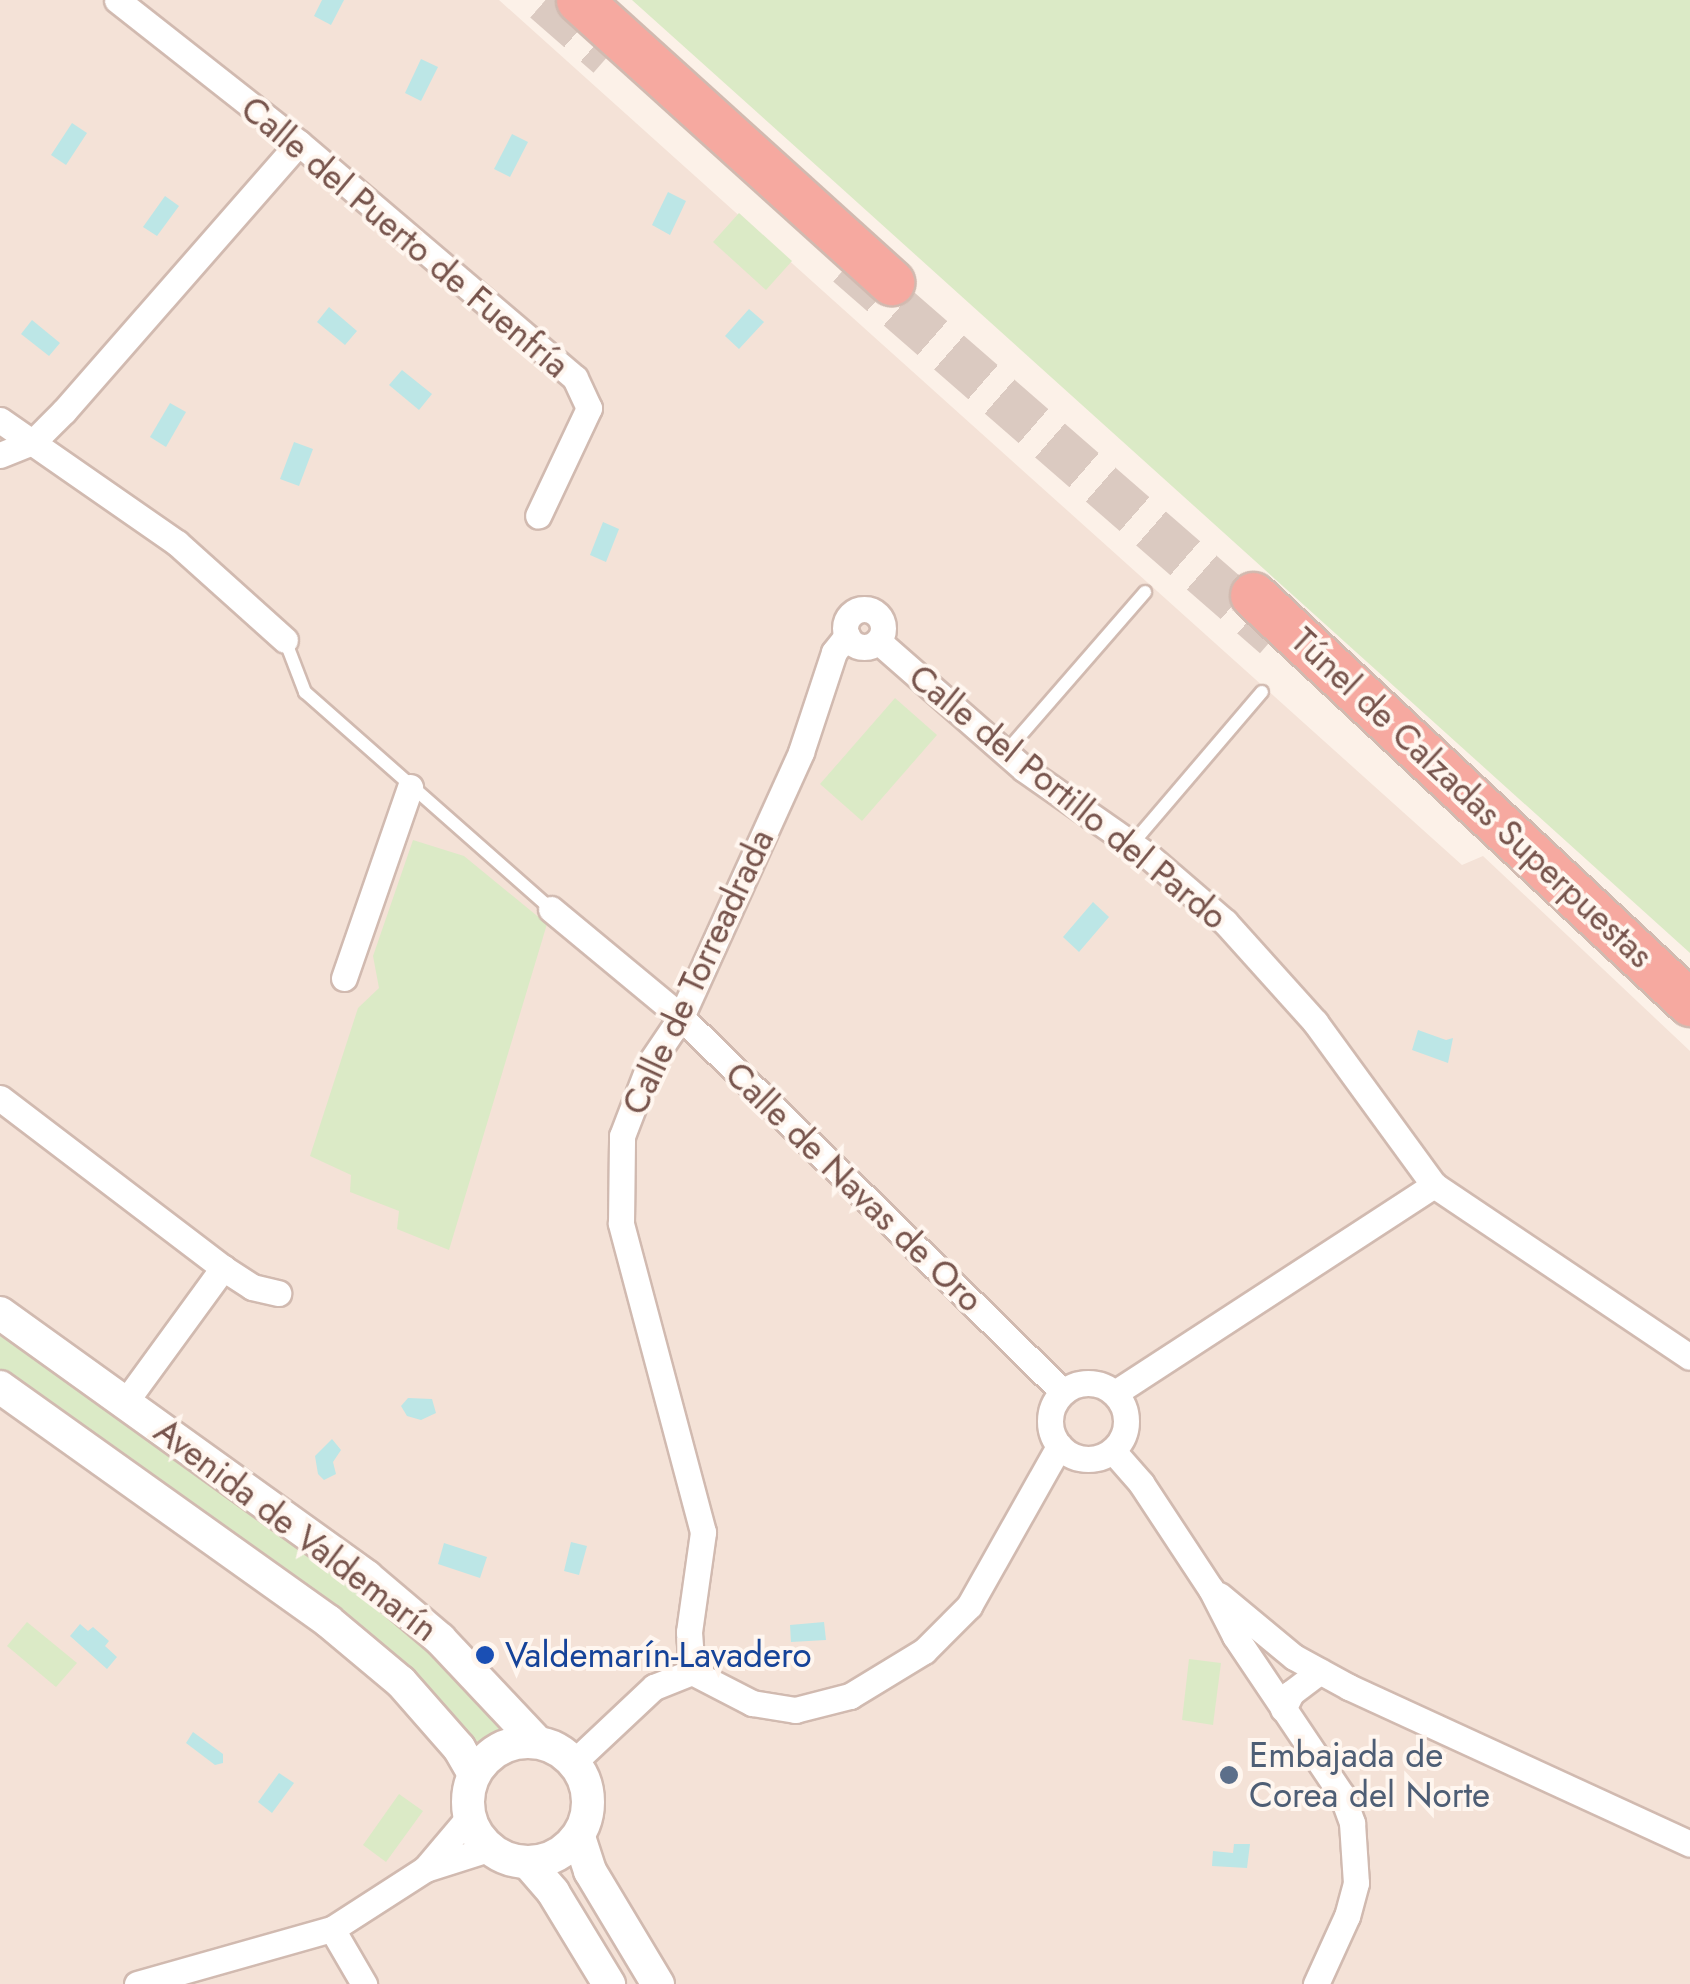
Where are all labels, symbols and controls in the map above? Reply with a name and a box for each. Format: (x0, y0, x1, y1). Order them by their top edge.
street label: Calle del Puerto de Fuenfría (233, 88, 577, 386)
street label: Túnel de Calzadas Superpuestas (1283, 619, 1661, 977)
street label: Calle del Portillo del Pardo (901, 656, 1235, 938)
street label: Calle de Torreadrada (614, 823, 782, 1121)
street label: Calle de Navas de Oro (717, 1053, 991, 1321)
street label: Avenida de Valdemarín (146, 1410, 446, 1650)
place label: Valdemarín-Lavadero (505, 1634, 812, 1676)
marker: Valdemarín-Lavadero (474, 1644, 496, 1666)
place label: Embajada de Corea del Norte (1249, 1734, 1490, 1816)
marker: Embajada de Corea del Norte (1218, 1764, 1240, 1786)

